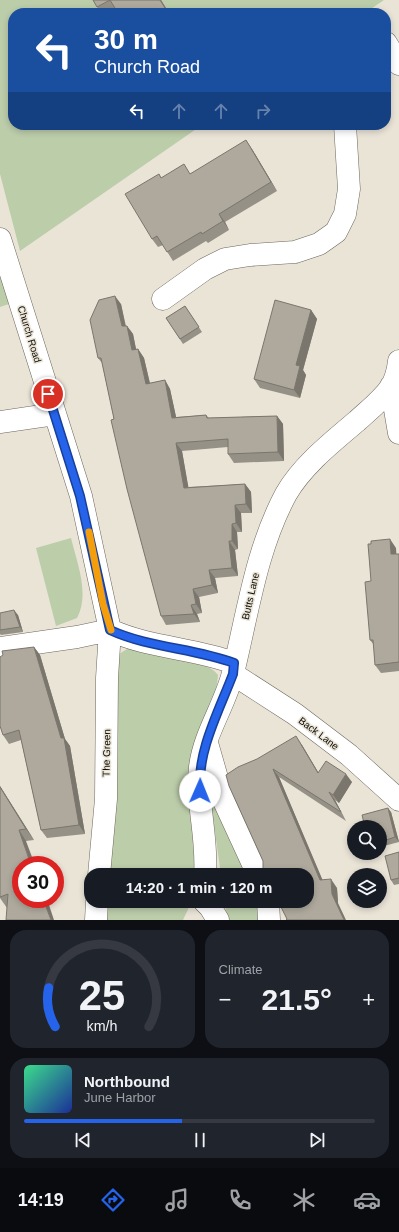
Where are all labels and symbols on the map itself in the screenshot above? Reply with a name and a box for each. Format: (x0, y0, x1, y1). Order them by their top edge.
street label: Church Road (16, 304, 43, 364)
pin (31, 377, 65, 411)
street label: Butts Lane (240, 571, 261, 621)
street label: Back Lane (297, 715, 341, 752)
street label: The Green (101, 729, 112, 777)
position arrow (179, 770, 221, 812)
speed limit sign: 30 (12, 856, 64, 908)

